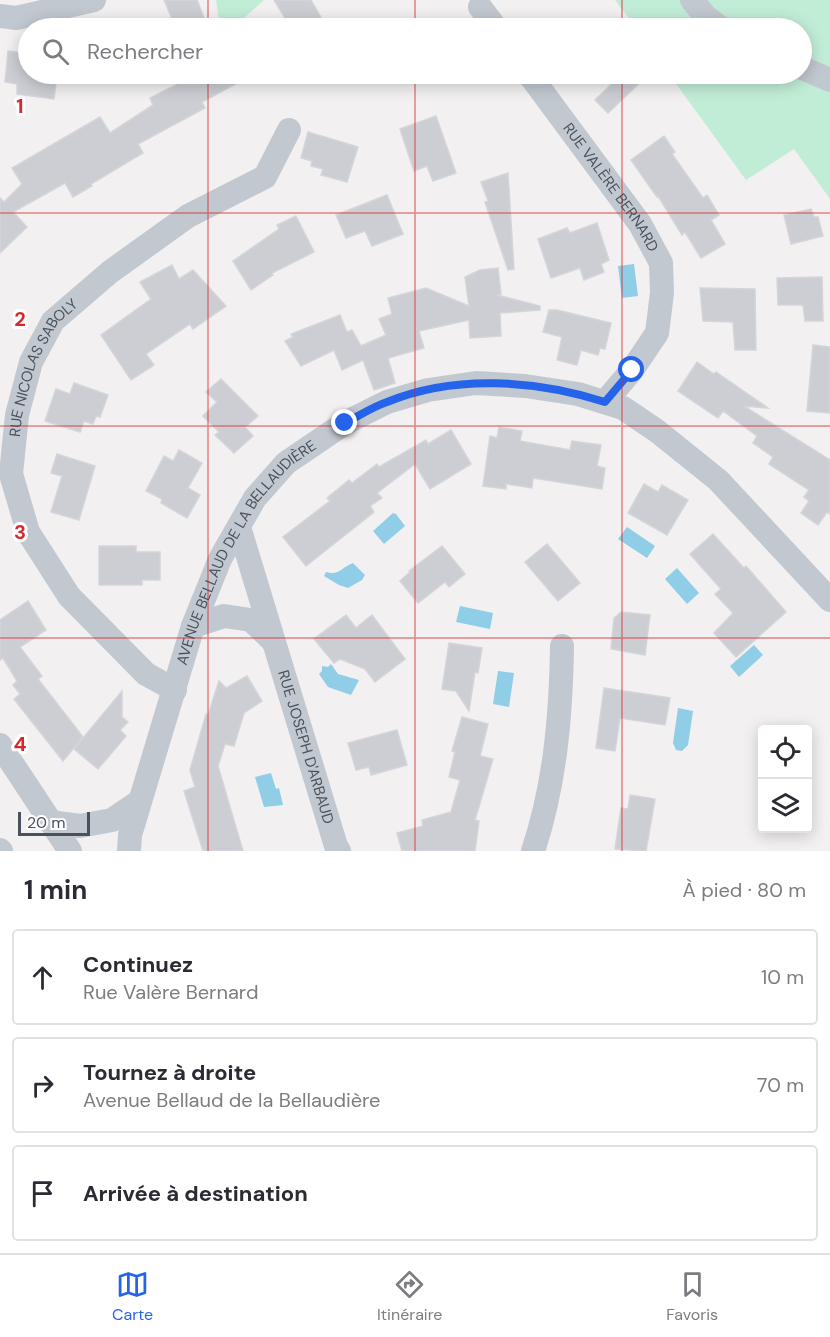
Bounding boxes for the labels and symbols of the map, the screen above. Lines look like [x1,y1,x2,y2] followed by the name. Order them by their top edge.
[16,93,24,119] text: 1
[559,119,663,255] street label: RUE VALÈRE BERNARD
[5,294,82,438] street label: RUE NICOLAS SABOLY
[14,306,26,332] text: 2
[618,356,644,382] route start
[331,409,357,435] route end
[172,435,320,667] street label: AVENUE BELLAUD DE LA BELLAUDIÈRE
[14,519,26,545] text: 3
[273,668,339,826] street label: RUE JOSEPH D'ARBAUD
[14,731,27,757] text: 4
[18,809,90,836] scale bar

